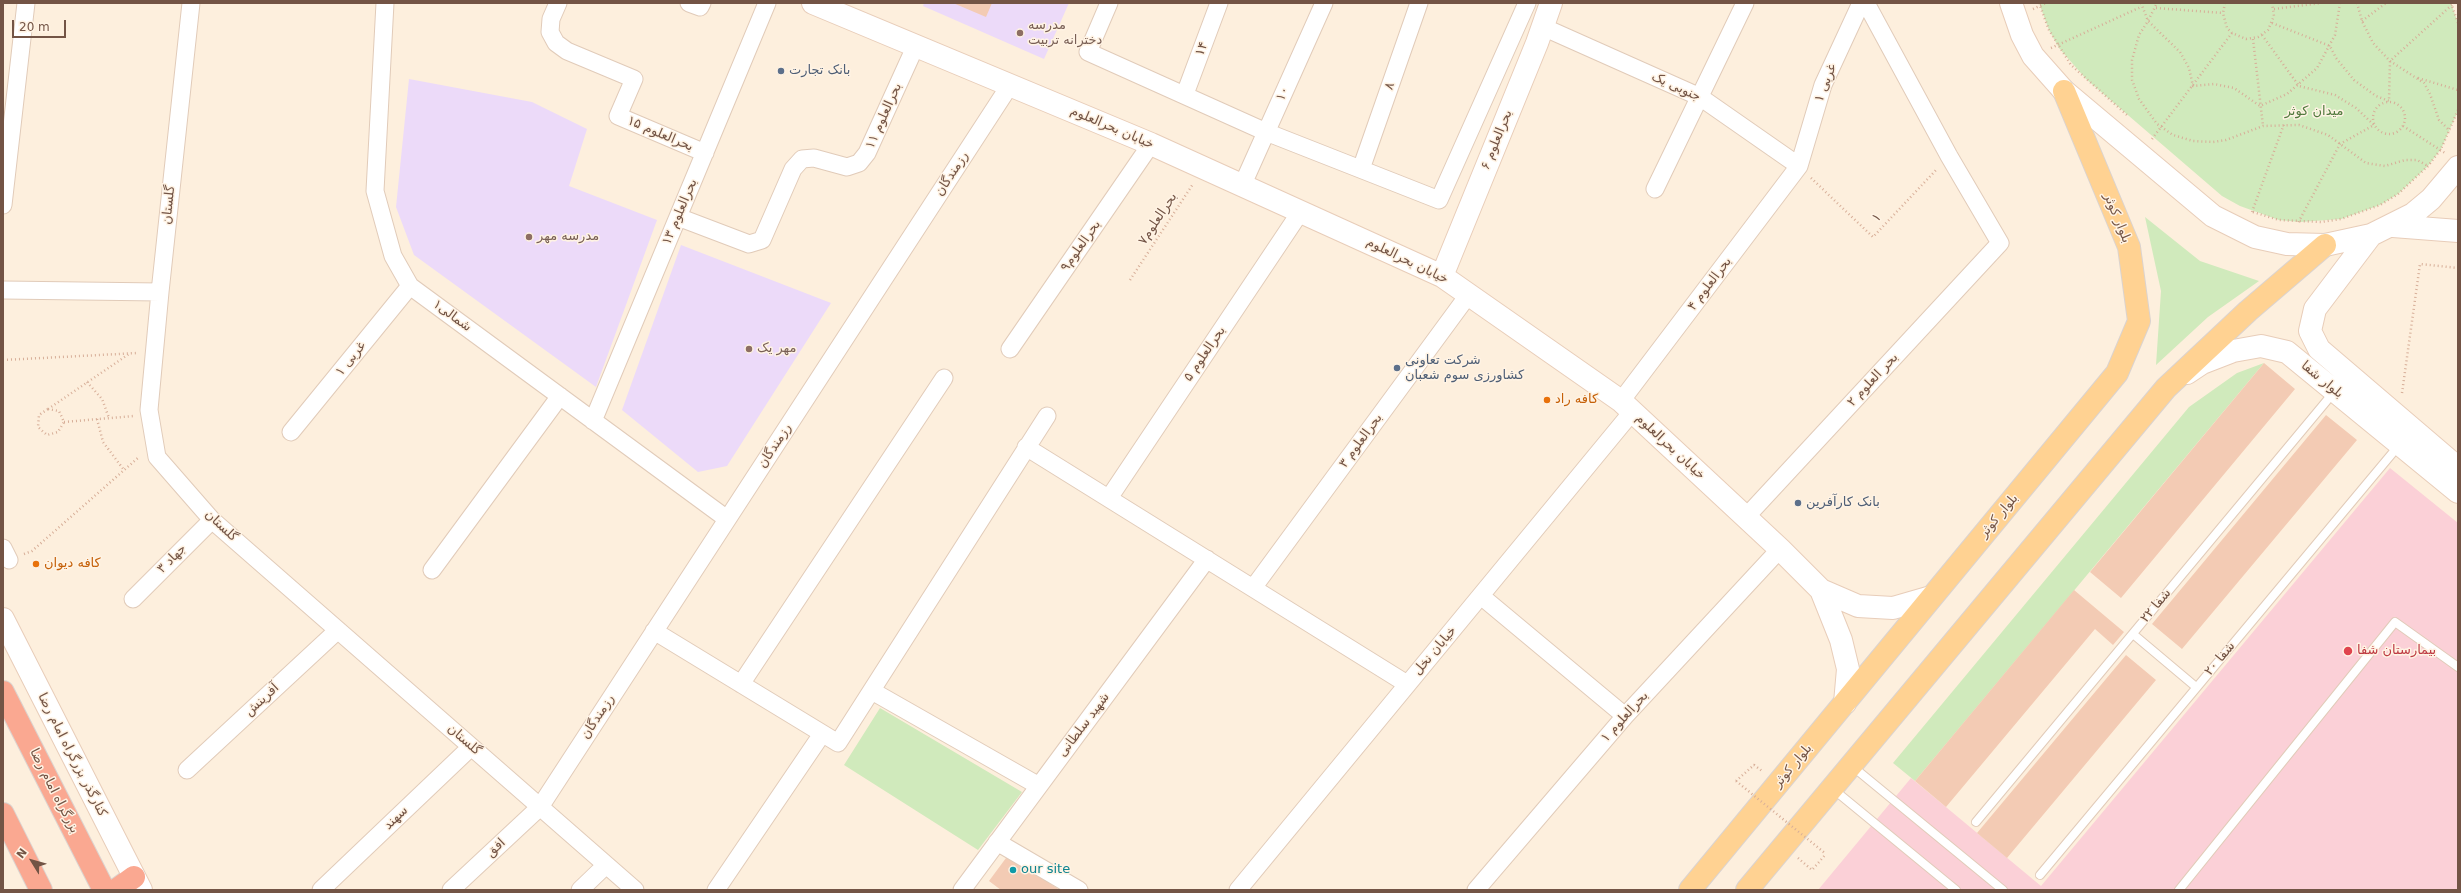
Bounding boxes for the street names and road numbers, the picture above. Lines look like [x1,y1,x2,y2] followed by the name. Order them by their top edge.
[1192,40,1212,58] street label: ۱۴
[1812,62,1840,104] street label: غربی ۱
[1649,69,1703,105] street label: جنوبی یک
[1381,80,1399,92] street label: ۸
[863,81,905,151] street label: بحرالعلوم ۱۱
[1273,84,1293,104] street label: ۱۰
[1068,103,1156,153] street label: خیابان بحرالعلوم
[1478,108,1516,172] street label: بحرالعلوم ۶
[625,113,695,155] street label: بحرالعلوم ۱۵
[932,149,972,199] street label: رزمندگان
[659,177,701,247] street label: بحرالعلوم ۱۳
[159,185,179,225] street label: گلستان
[1135,190,1181,248] street label: بحرالعلوم۷
[2100,191,2134,245] street label: بلوار کوثر
[1869,210,1885,226] street label: ۱
[1058,217,1104,275] street label: بحرالعلوم۹
[1363,234,1451,288] street label: خیابان بحرالعلوم
[1685,254,1735,314] street label: بحرالعلوم ۴
[430,297,474,335] street label: شمالی۱
[1181,323,1229,385] street label: بحرالعلوم ۵
[332,339,370,379] street label: غربی ۱
[1844,350,1902,410] street label: بحر العلوم ۲
[2298,358,2346,402] street label: بلوار شفا
[1336,411,1386,471] street label: بحرالعلوم ۳
[1632,411,1708,483] street label: خیابان بحرالعلوم
[755,421,795,471] street label: رزمندگان
[1976,491,2022,541] street label: بلوار کوثر
[201,507,241,545] street label: گلستان
[154,541,190,577] street label: جهاد ۳
[2137,586,2175,626] street label: شفا ۲۲
[1410,623,1460,679] street label: خیابان نخل
[2201,639,2239,679] street label: شفا ۲۰
[242,680,282,720] street label: آفرینش
[1598,688,1652,746] street label: بحرالعلوم ۱
[1055,690,1113,760] street label: شهید سلطانی
[34,691,110,819] street label: کنارگذر بزرگراه امام رضا
[578,692,618,742] street label: رزمندگان
[444,721,484,759] street label: گلستان
[1770,741,1816,791] street label: بلوار کوثر
[26,746,82,836] street label: بزرگراه امام رضا
[381,803,411,833] street label: سهند
[483,835,509,861] street label: افق

